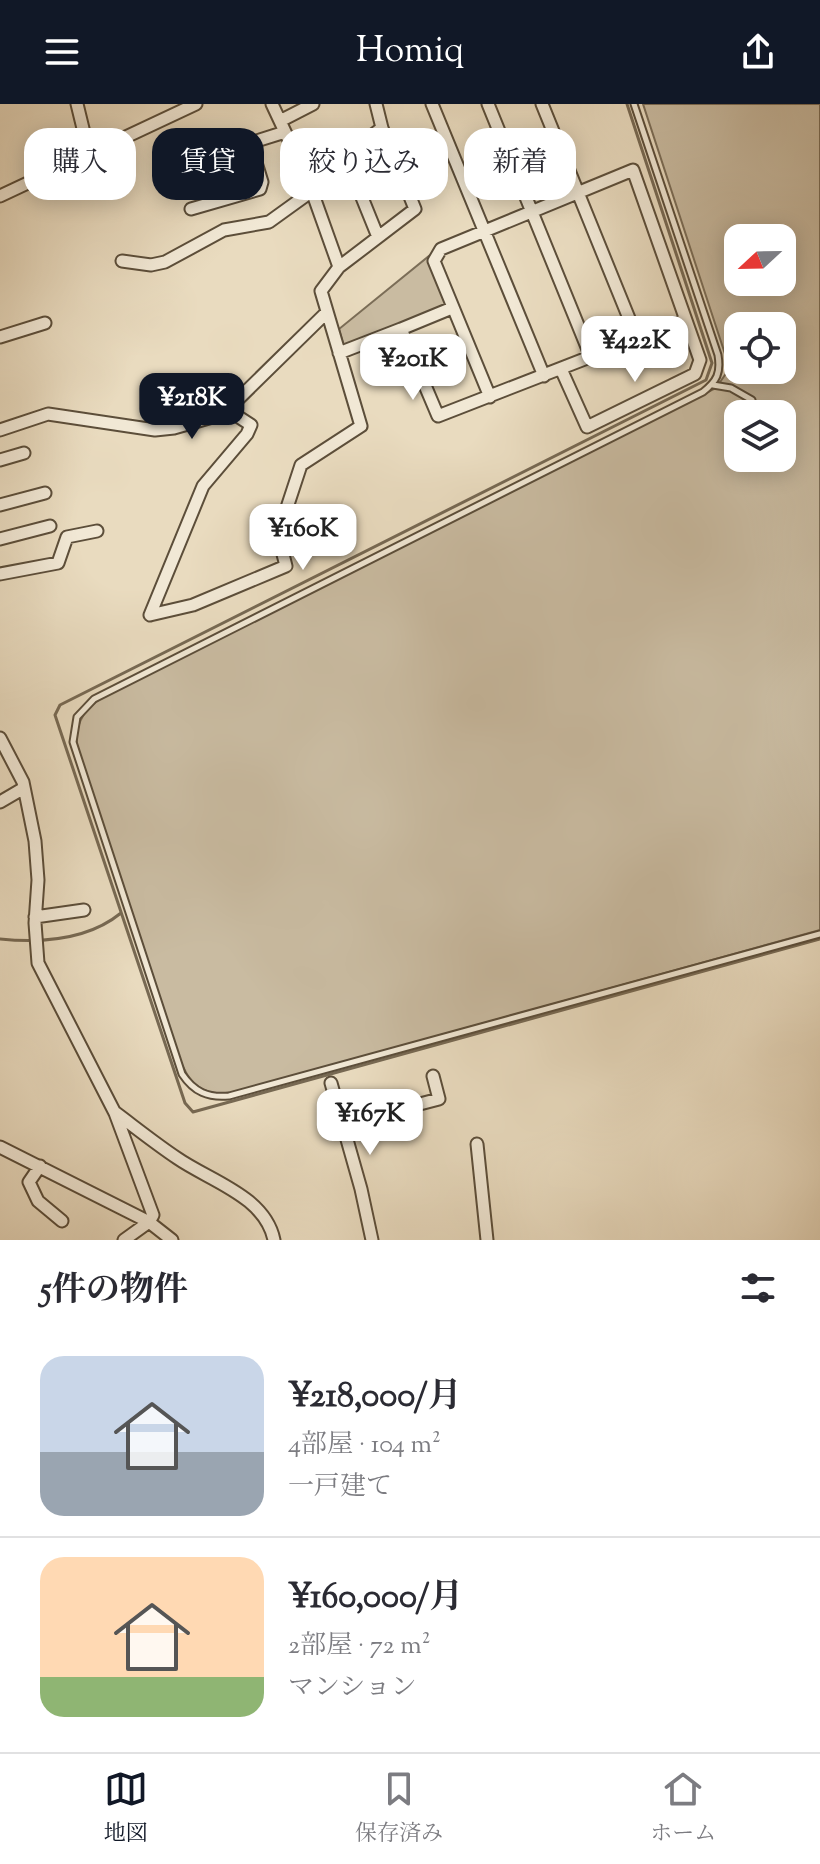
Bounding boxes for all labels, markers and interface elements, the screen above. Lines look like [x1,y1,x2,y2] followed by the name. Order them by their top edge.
[356,26,464,78] text: Homiq
[40,30,84,74] icon: menu
[736,30,780,74] icon: share
[24,128,136,200] chip: 購入
[152,128,264,200] chip: 賃貸
[280,128,448,200] chip: 絞り込み
[464,128,576,200] chip: 新着
[724,224,796,296] north arrow
[724,224,796,472] map controls
[724,312,796,384] button: locate
[579,316,691,384] pin: ¥422K
[599,323,671,360] text: ¥422K
[357,334,469,402] pin: ¥201K
[378,341,448,378] text: ¥201K
[136,373,248,441] pin: ¥218K
[157,380,227,417] text: ¥218K
[724,400,796,472] button: layers
[247,504,359,572] pin: ¥160K
[267,511,339,548] text: ¥160K
[314,1089,426,1157] pin: ¥167K
[335,1096,405,1133] text: ¥167K
[736,1266,780,1310] icon: filters
[40,1267,188,1316] text: 5件の物件
[288,1373,462,1422] text: ¥218,000/月
[104,1388,200,1484] icon: home
[288,1427,441,1464] text: 4部屋 · 104 m²
[288,1469,392,1506] text: 一戸建て
[288,1574,463,1623] text: ¥160,000/月
[104,1589,200,1685] icon: home
[288,1628,431,1665] text: 2部屋 · 72 m²
[288,1670,417,1707] text: マンション
[104,1767,148,1851] tab: 地図
[355,1767,443,1851] tab: 保存済み
[650,1767,716,1851] tab: ホーム

